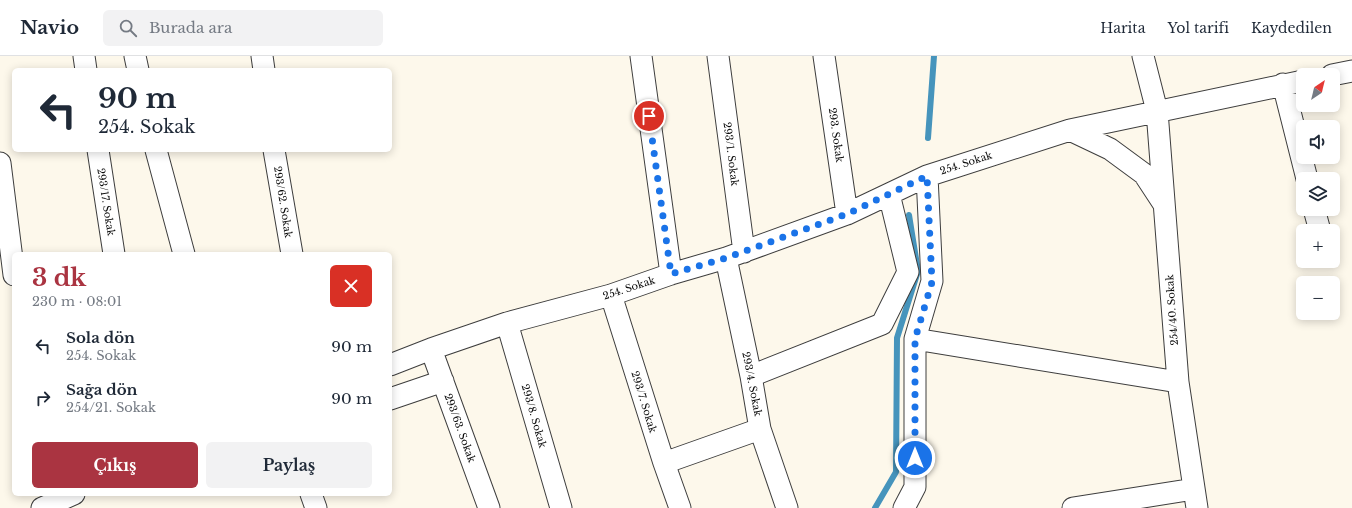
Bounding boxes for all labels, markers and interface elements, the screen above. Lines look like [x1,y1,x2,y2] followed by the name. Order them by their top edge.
[103,10,383,46] search box
[20,16,79,39] text: Navio
[117,17,139,39] icon: search
[149,18,232,37] text: Burada ara
[1100,19,1145,37] text: Harita
[1167,19,1229,37] text: Yol tarifi
[1251,19,1332,37] text: Kaydedilen
[1296,68,1340,112] north arrow
[1296,68,1340,320] map controls
[98,81,176,116] text: 90 m
[32,84,84,136] icon: left
[632,99,666,133] pin
[638,105,660,127] icon: arrive
[826,107,846,164] street label: 293. Sokak
[98,116,195,138] text: 254. Sokak
[1296,120,1340,164] button: sound
[721,121,741,187] street label: 293/1. Sokak
[938,148,995,178] street label: 254. Sokak
[271,165,295,240] street label: 293/62. Sokak
[94,167,118,238] street label: 293/17. Sokak
[1296,172,1340,216] button: layers
[1296,224,1340,268] button: +
[32,263,86,292] text: 3 dk
[330,265,372,307] button: close
[601,273,658,303] street label: 254. Sokak
[1163,273,1181,346] street label: 254/40. Sokak
[1296,276,1340,320] button: −
[32,293,122,310] text: 230 m · 08:01
[66,328,135,347] text: Sola dön
[32,335,54,357] icon: left
[331,337,372,356] text: 90 m
[66,347,136,364] text: 254. Sokak
[739,351,765,418] street label: 293/4. Sokak
[628,369,660,435] street label: 293/7. Sokak
[66,380,138,399] text: Sağa dön
[519,383,550,450] street label: 293/8. Sokak
[32,387,54,409] icon: right
[331,389,372,408] text: 90 m
[442,392,479,465] street label: 293/63. Sokak
[66,399,156,416] text: 254/21. Sokak
[894,437,936,479] position arrow
[32,442,198,488] button: Çıkış
[206,442,372,488] button: Paylaş

